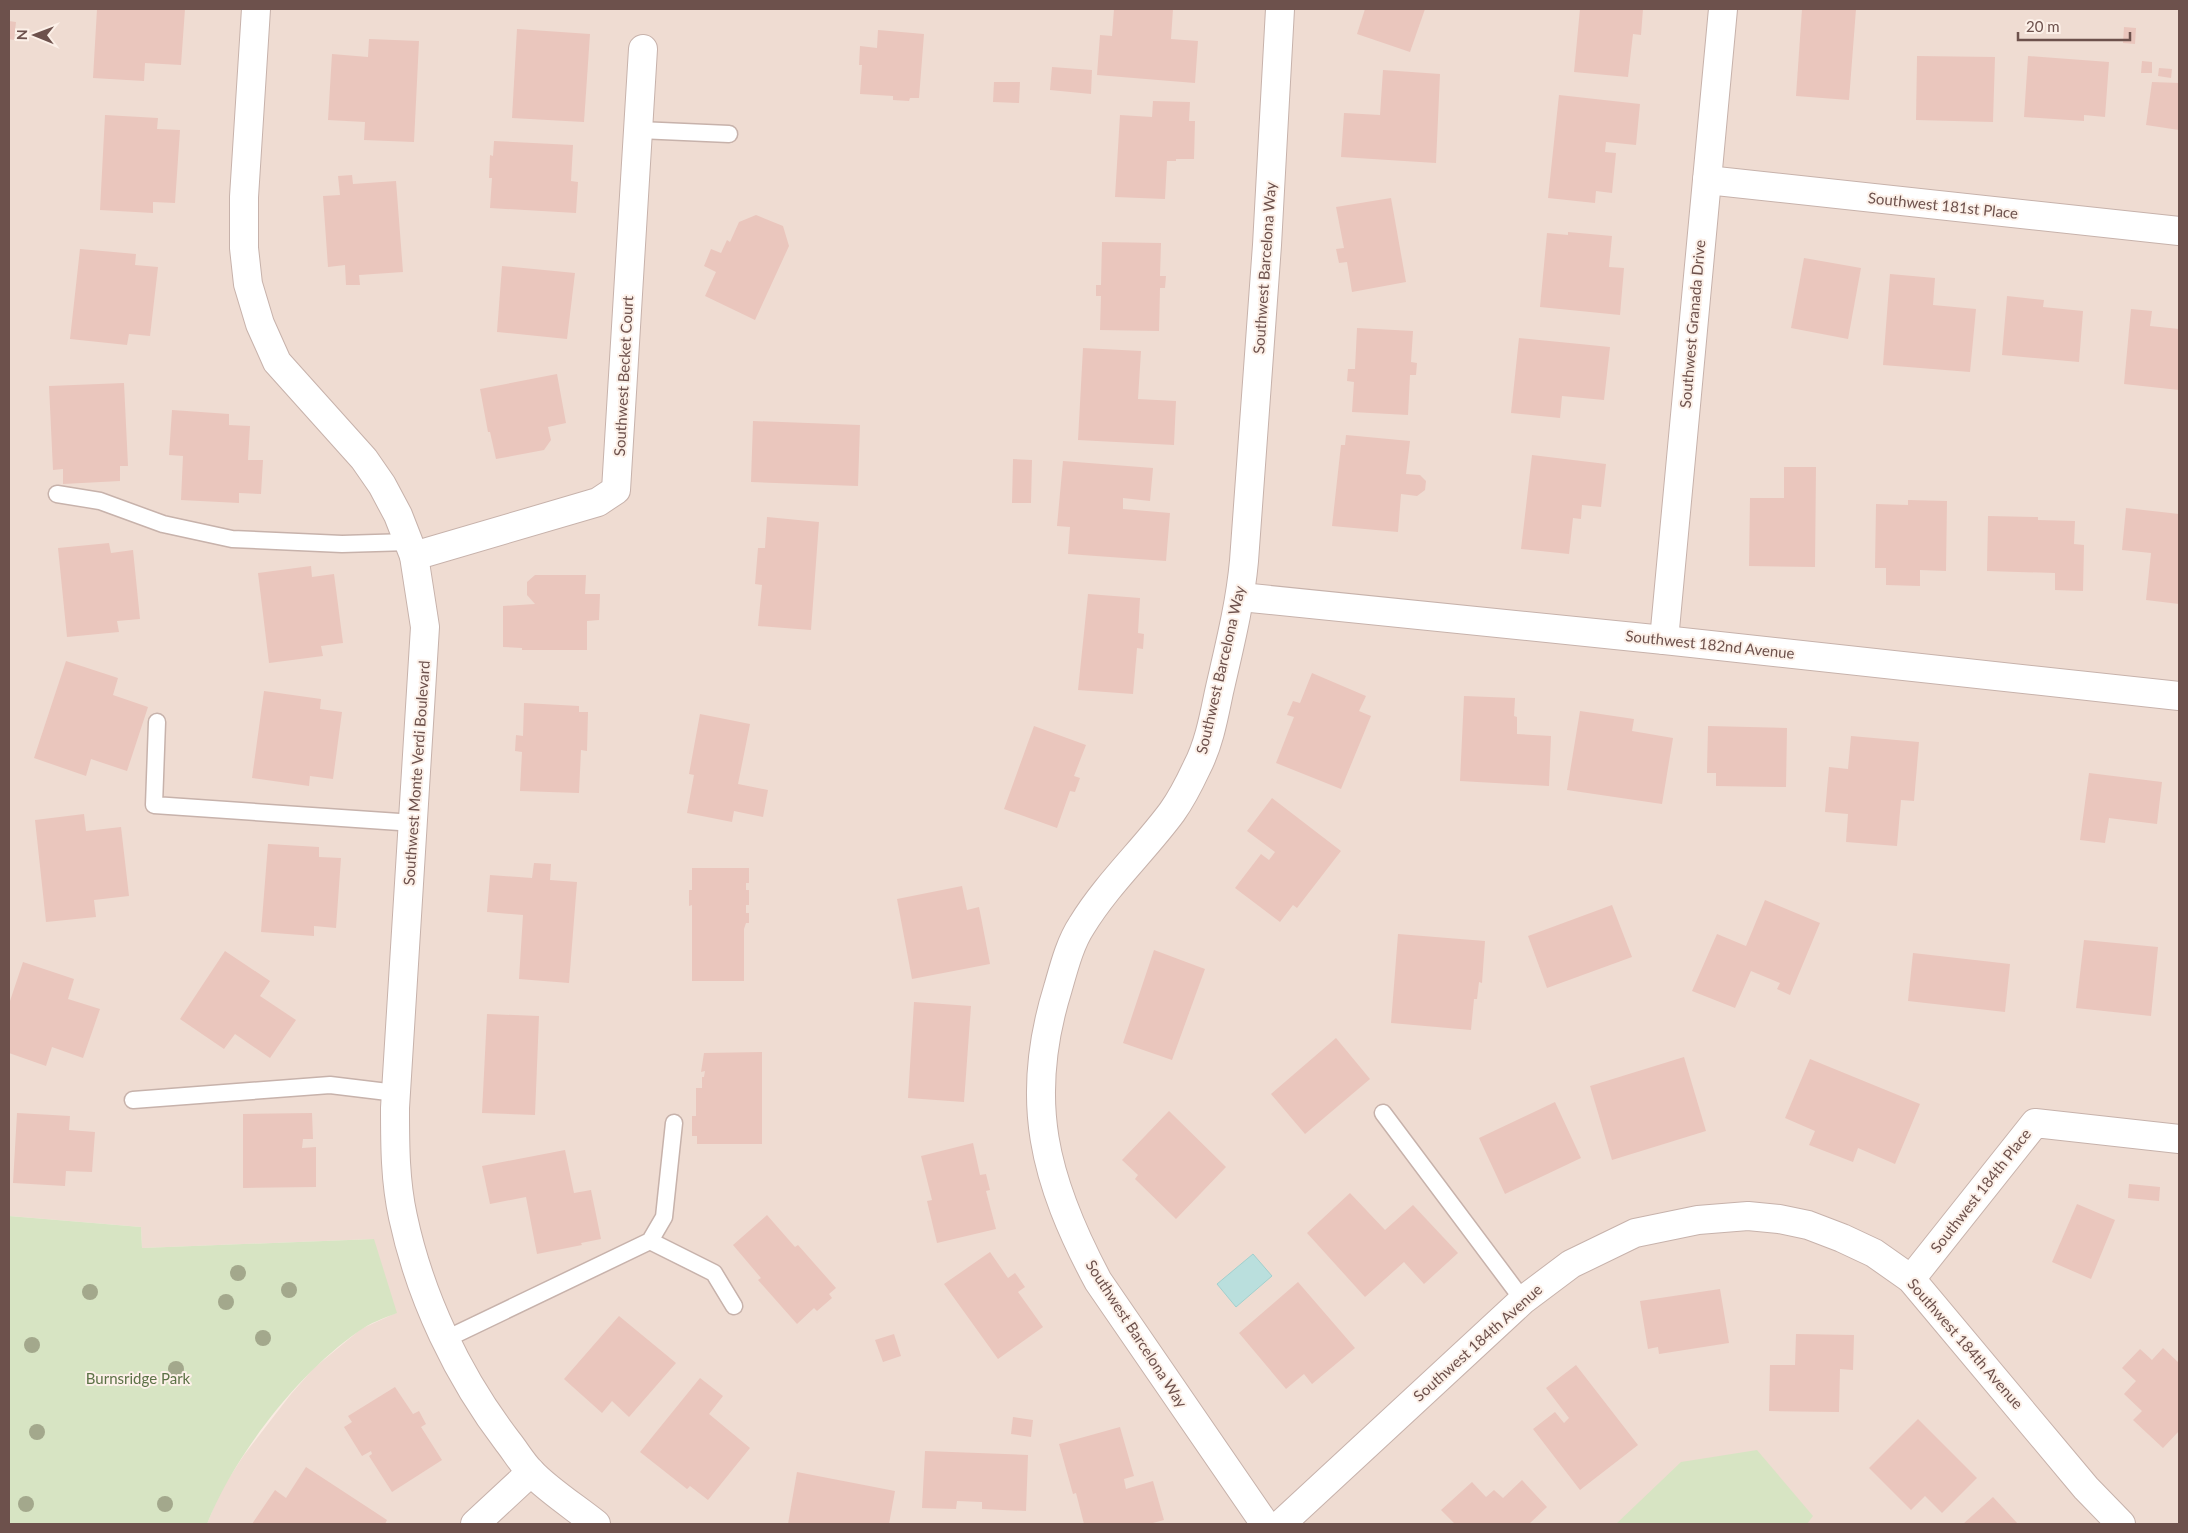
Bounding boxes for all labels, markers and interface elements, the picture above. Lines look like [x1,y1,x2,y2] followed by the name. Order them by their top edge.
[10,10,60,60] north arrow
[2018,10,2130,42] scale bar
[2026,17,2060,35] text: 20 m
[13,29,30,40] text: N
[1249,181,1279,355] street label: Southwest Barcelona Way
[1867,188,2019,222] street label: Southwest 181st Place
[1676,239,1708,409] street label: Southwest Granada Drive
[610,295,636,457] street label: Southwest Becket Court
[1192,584,1248,756] street label: Southwest Barcelona Way
[1625,626,1796,662] street label: Southwest 182nd Avenue
[399,660,433,886] street label: Southwest Monte Verdi Boulevard
[1926,1125,2034,1256] street label: Southwest 184th Place
[1082,1256,1191,1411] street label: Southwest Barcelona Way
[1904,1274,2027,1412] street label: Southwest 184th Avenue
[1409,1280,1545,1405] street label: Southwest 184th Avenue
[86,1369,191,1387] park label: Burnsridge Park

